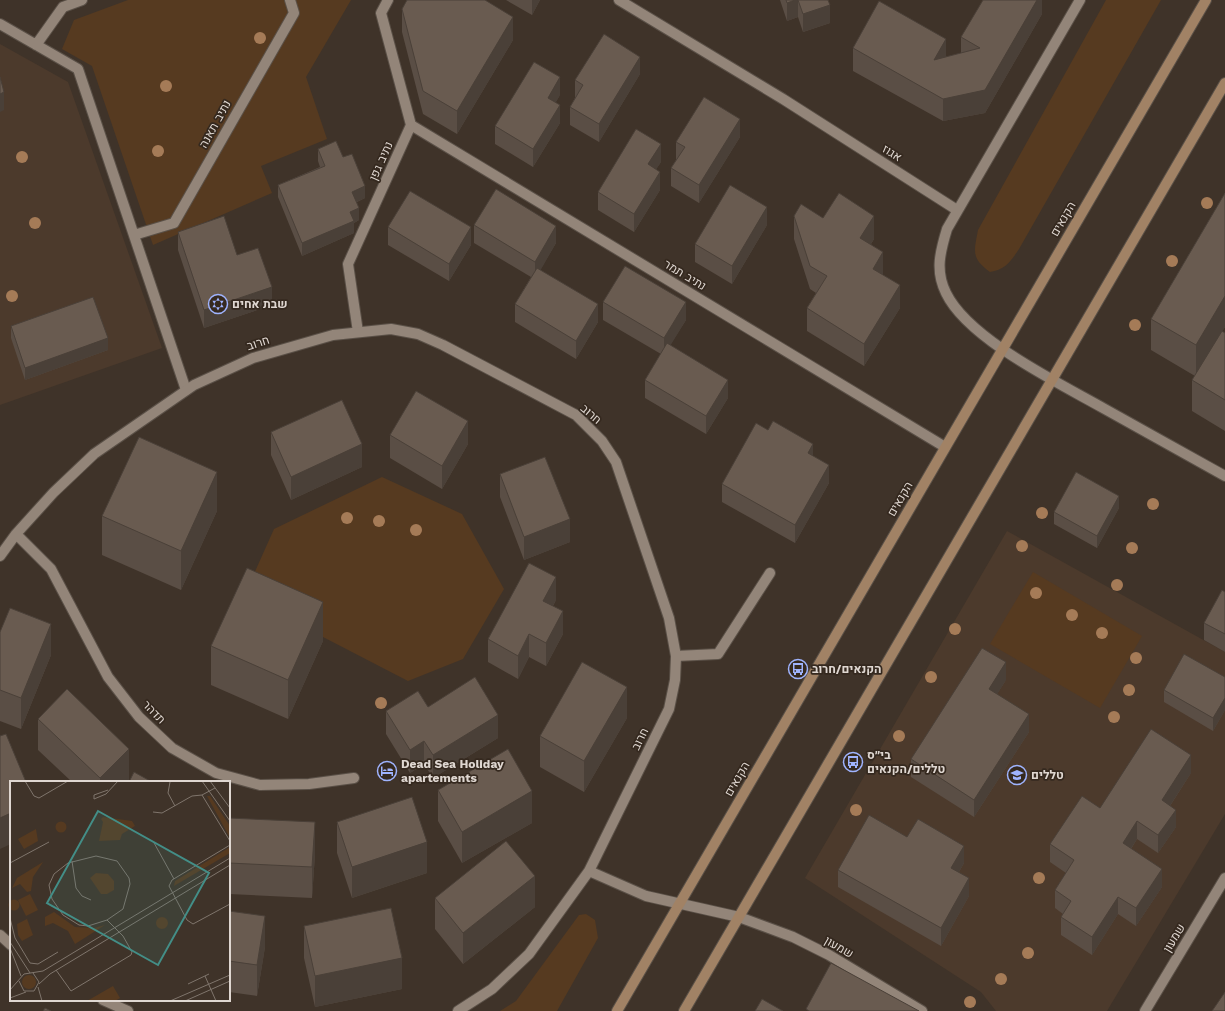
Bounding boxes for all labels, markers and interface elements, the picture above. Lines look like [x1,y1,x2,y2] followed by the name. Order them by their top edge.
[196,98,234,150] street label: נתיב תאנה
[366,139,396,183] street label: נתיב גפן
[880,142,904,164] street label: אגוז
[1047,199,1079,239] street label: הקנאים
[661,257,709,293] street label: נתיב תמר
[207,293,229,315] synagogue icon: שבת אחים
[232,297,288,311] place label: שבת אחים
[245,333,271,353] street label: חרוב
[578,401,604,427] street label: חרוב
[884,479,916,519] street label: הקנאים
[787,658,809,680] bus stop icon: הקנאים/חרוב
[812,662,881,676] place label: הקנאים/חרוב
[140,698,168,726] street label: תדהר
[629,726,651,752] street label: חרוב
[867,748,946,776] place label: בי״ס טללים/הקנאים
[842,751,864,773] bus stop icon: בי״ס טללים/הקנאים
[401,757,504,785] place label: Dead Sea Holiday apartements
[721,759,753,799] street label: הקנאים
[376,760,398,782] hotel icon: Dead Sea Holiday apartements
[1006,764,1028,786] school or university icon: טללים
[1031,768,1064,782] place label: טללים
[10,781,230,1001] inset map
[1160,921,1188,955] street label: שמעון
[822,933,856,961] street label: שמעון

